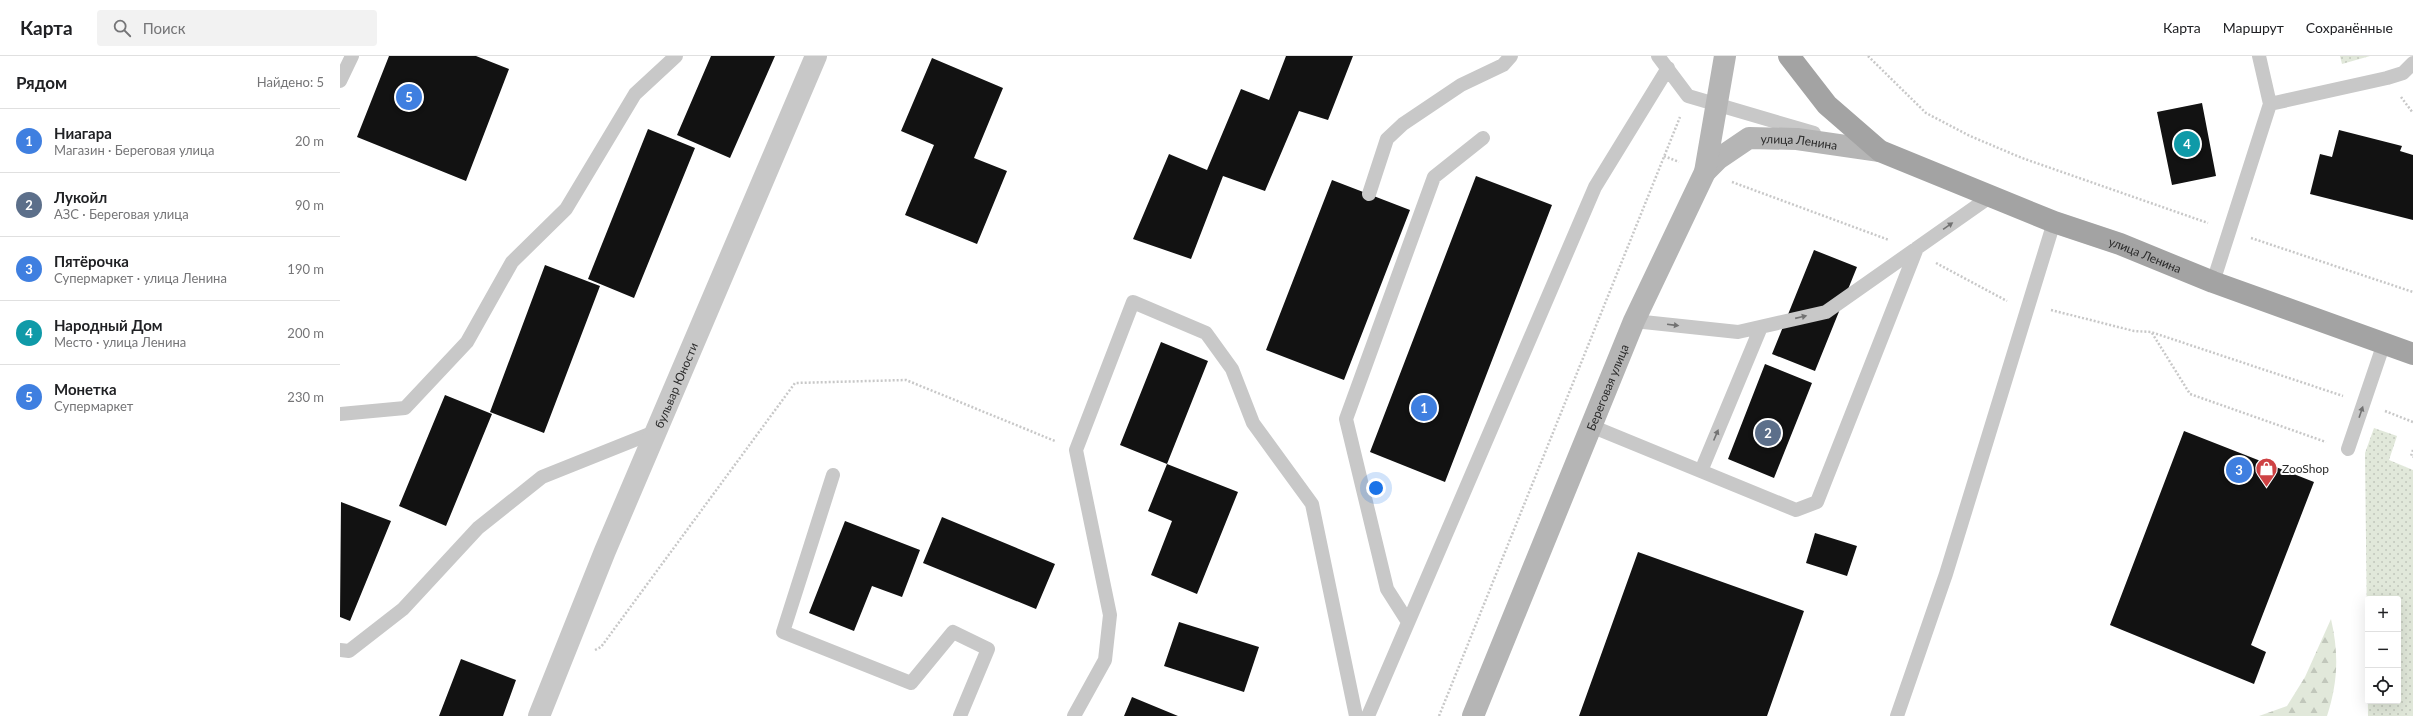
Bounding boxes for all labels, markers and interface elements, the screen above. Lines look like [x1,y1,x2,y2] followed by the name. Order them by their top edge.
[97,10,377,46] search box
[20,16,73,39] text: Карта
[111,17,133,39] icon: search
[143,19,186,37] text: Поиск
[2163,19,2201,36] text: Карта
[2223,19,2284,36] text: Маршрут
[2306,19,2393,36] text: Сохранённые
[16,72,67,93] text: Рядом
[257,74,324,90] text: Найдено: 5
[396,82,422,112] pin: 5
[54,124,112,142] text: Ниагара
[2174,129,2200,159] pin: 4
[1760,131,1838,152] street label: улица Ленина
[25,133,33,149] text: 1
[295,133,324,149] text: 20 m
[54,142,214,158] text: Магазин · Береговая улица
[54,188,107,206] text: Лукойл
[25,197,33,213] text: 2
[295,197,324,213] text: 90 m
[54,206,189,222] text: АЗС · Береговая улица
[1943,222,1954,230] one-way arrow
[2107,233,2184,276] street label: улица Ленина
[54,252,129,270] text: Пятёрочка
[25,261,33,277] text: 3
[287,261,324,277] text: 190 m
[54,270,227,286] text: Супермаркет · улица Ленина
[1795,314,1807,320] one-way arrow
[54,316,163,334] text: Народный Дом
[1667,322,1679,328] one-way arrow
[25,325,33,341] text: 4
[287,325,324,341] text: 200 m
[54,334,186,350] text: Место · улица Ленина
[651,340,701,430] street label: бульвар Юности
[1583,342,1631,433] street label: Береговая улица
[54,380,117,398] text: Монетка
[25,389,33,405] text: 5
[287,389,324,405] text: 230 m
[1411,393,1437,423] pin: 1
[54,398,133,414] text: Супермаркет
[2358,406,2364,418] one-way arrow
[1755,418,1781,448] pin: 2
[1714,428,1720,440] one-way arrow
[2226,455,2252,485] pin: 3
[2254,455,2280,488] shop icon: ZooShop
[2282,461,2329,476] place label: ZooShop
[1366,478,1386,498] your location
[2365,596,2401,704] map controls
[2365,596,2401,632] button: +
[2365,632,2401,668] button: −
[2365,668,2401,704] button: locate

